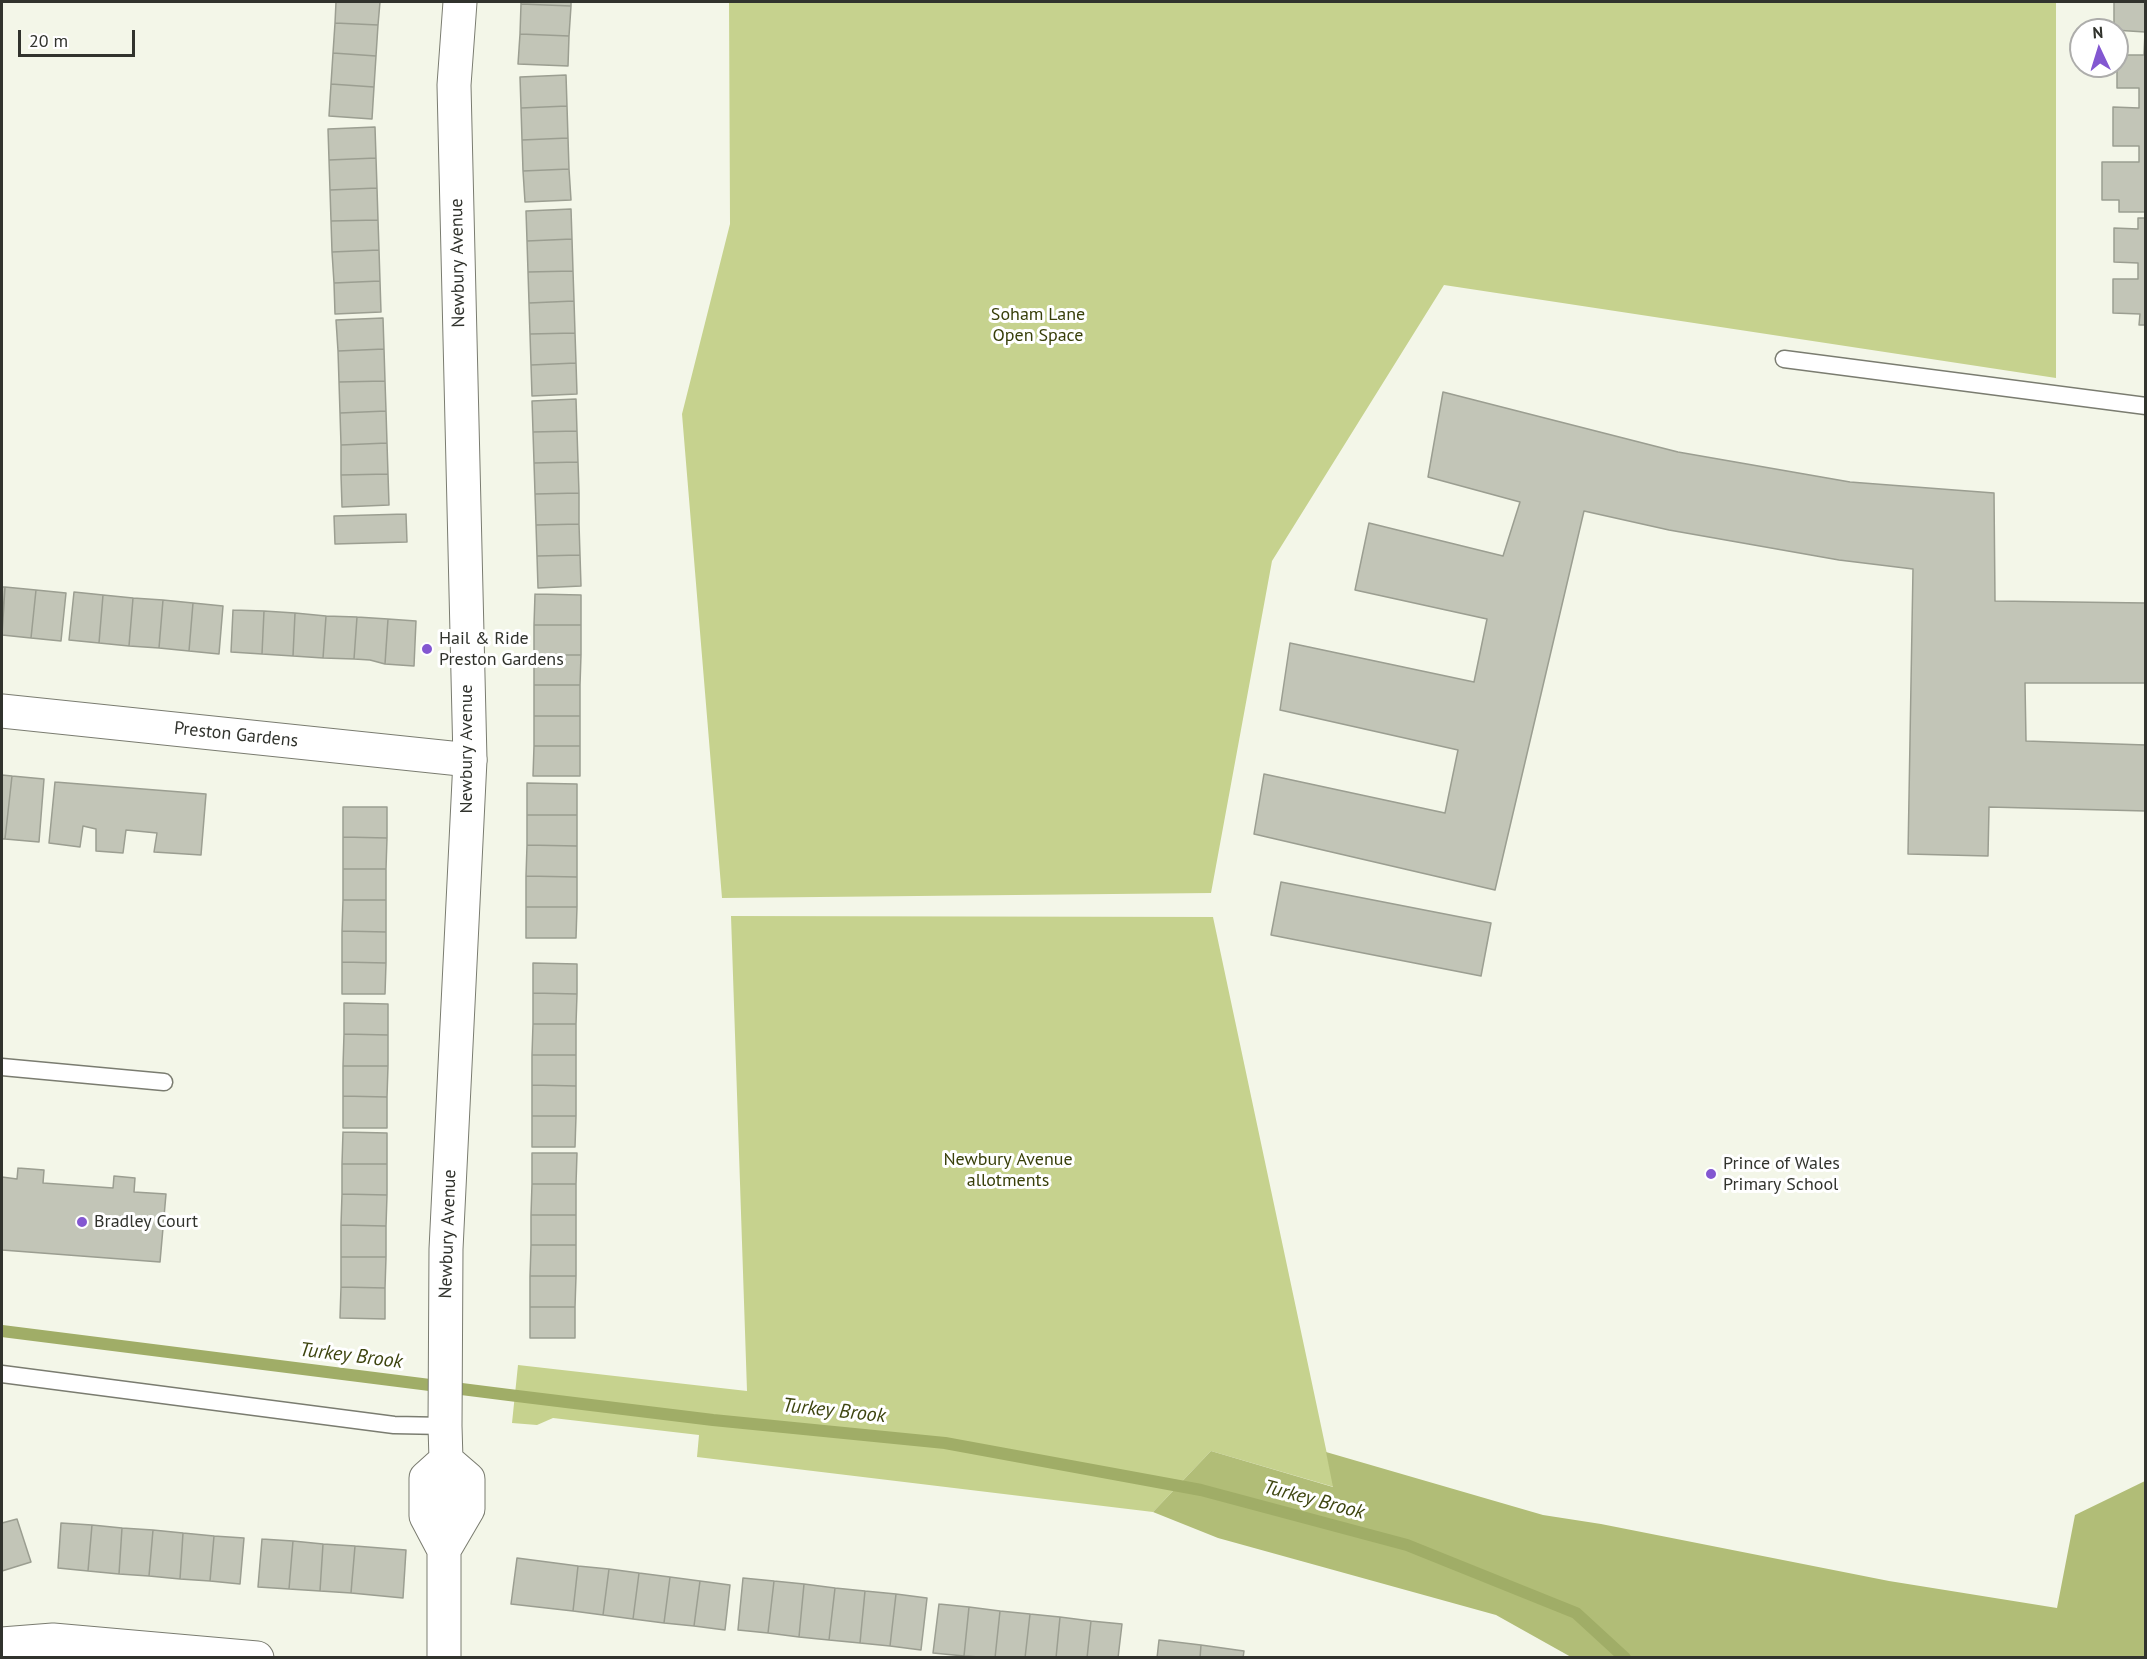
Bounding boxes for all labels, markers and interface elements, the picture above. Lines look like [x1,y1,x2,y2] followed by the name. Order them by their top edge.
[21,18,138,56] scale bar
[2069,18,2129,78] north arrow
[2092,22,2104,42] text: N
[29,29,68,52] text: 20 m
[446,198,470,328] street label: Newbury Avenue
[991,304,1085,346] park label: Soham Lane Open Space
[439,628,564,670] place label: Hail & Ride Preston Gardens
[420,642,434,656] marker: Hail & Ride Preston Gardens
[456,684,478,814] street label: Newbury Avenue
[173,718,299,752] street label: Preston Gardens
[943,1149,1073,1192] park label: Newbury Avenue allotments
[1723,1153,1840,1196] place label: Prince of Wales Primary School
[1704,1167,1718,1181] marker: Prince of Wales Primary School
[435,1169,461,1299] street label: Newbury Avenue
[94,1211,198,1233] place label: Bradley Court
[75,1215,89,1229] marker: Bradley Court
[298,1338,404,1374] water label: Turkey Brook
[781,1394,887,1428] water label: Turkey Brook
[1261,1475,1367,1525] water label: Turkey Brook

